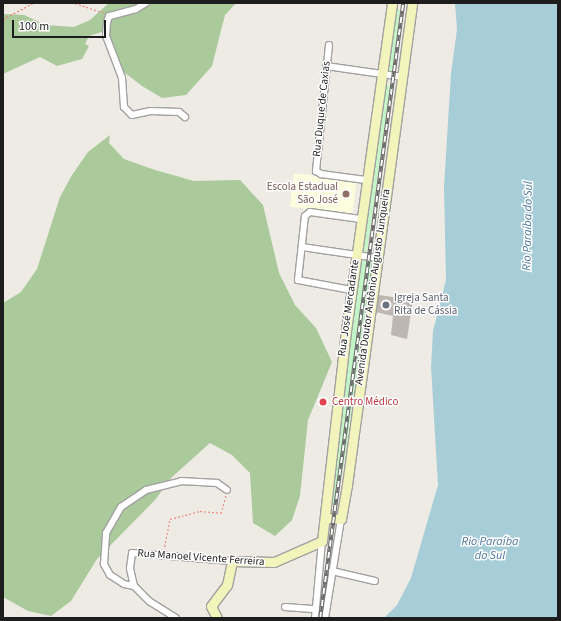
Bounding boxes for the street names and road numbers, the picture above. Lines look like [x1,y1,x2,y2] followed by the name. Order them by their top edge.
[310,61,334,157] street label: Rua Duque de Caxias
[353,188,393,386] street label: Avenida Doutor Antônio Augusto Junqueira
[336,259,362,357] street label: Rua José Mercadante
[137,547,265,569] street label: Rua Manoel Vicente Ferreira

